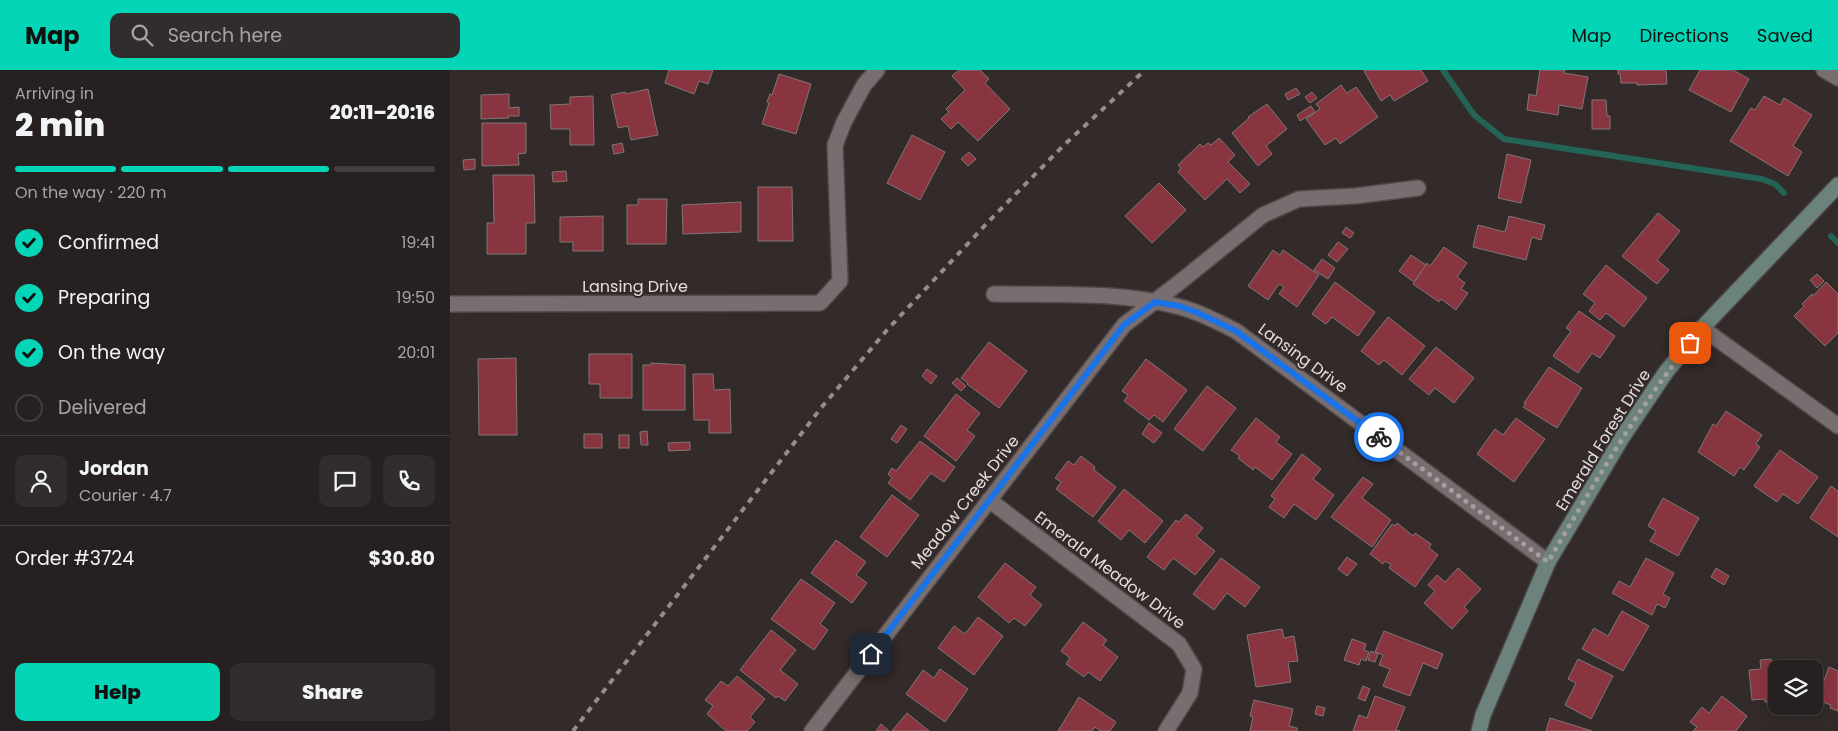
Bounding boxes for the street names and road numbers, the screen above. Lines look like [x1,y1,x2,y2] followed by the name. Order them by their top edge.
[582,275,688,298] street label: Lansing Drive
[1253,318,1353,398] street label: Lansing Drive
[1550,365,1656,515] street label: Emerald Forest Drive
[906,430,1025,574] street label: Meadow Creek Drive
[1030,506,1190,634] street label: Emerald Meadow Drive

